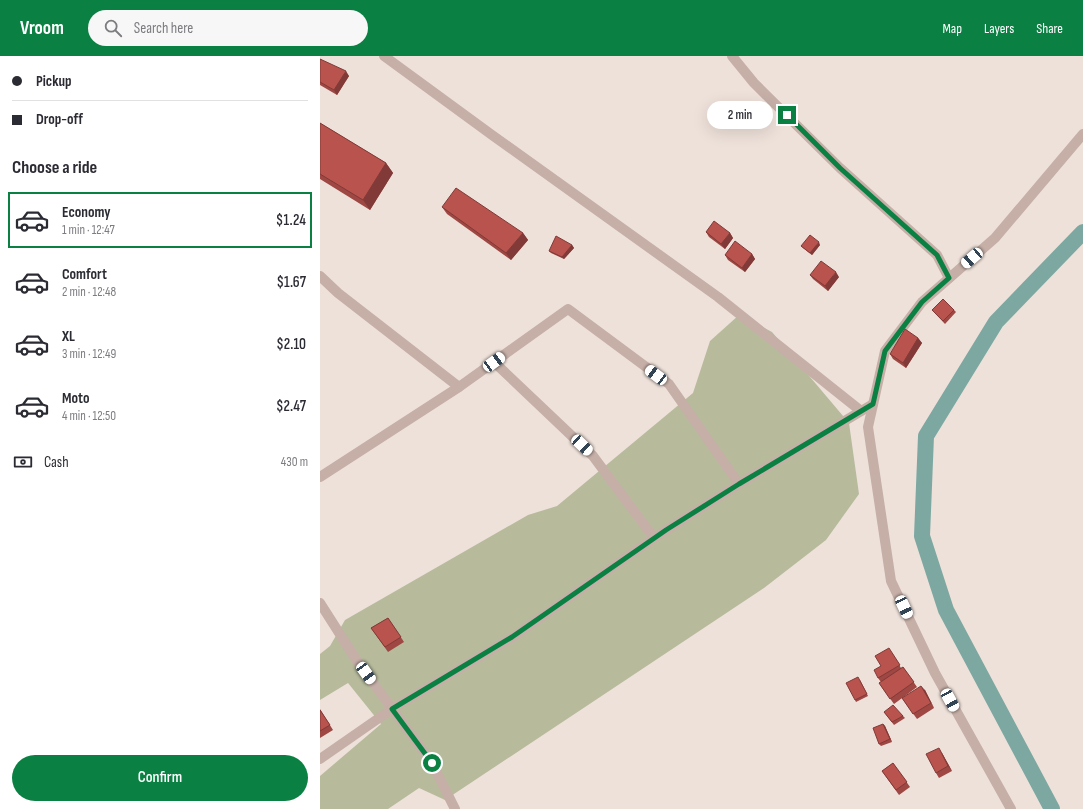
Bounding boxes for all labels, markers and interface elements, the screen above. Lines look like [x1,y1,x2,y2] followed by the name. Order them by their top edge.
[88,10,368,46] search box
[20,17,64,40] text: Vroom
[102,17,124,39] icon: search
[134,19,193,38] text: Search here
[942,20,962,37] text: Map
[984,20,1014,37] text: Layers
[1036,20,1063,37] text: Share
[36,72,72,91] text: Pickup
[707,101,773,129] callout: 2 min
[778,106,796,124] route end
[728,107,752,123] text: 2 min
[36,110,83,129] text: Drop-off
[12,157,97,178] text: Choose a ride
[14,202,50,238] icon: car
[62,203,111,222] text: Economy
[276,211,306,230] text: $1.24
[62,222,115,238] text: 1 min · 12:47
[959,246,985,270] car
[14,264,50,300] icon: car
[62,265,107,284] text: Comfort
[276,273,306,292] text: $1.67
[62,284,116,300] text: 2 min · 12:48
[14,326,50,362] icon: car
[62,327,75,346] text: XL
[276,335,306,354] text: $2.10
[62,346,116,362] text: 3 min · 12:49
[481,350,507,374] car
[643,363,669,387] car
[14,388,50,424] icon: car
[62,389,89,408] text: Moto
[276,397,306,416] text: $2.47
[62,408,116,424] text: 4 min · 12:50
[569,432,595,458] car
[12,451,34,473] icon: cash
[44,453,69,472] text: Cash
[281,454,308,470] text: 430 m
[893,594,915,620] car
[354,660,378,686] car
[939,687,961,713] car
[423,754,441,772] route start
[12,755,308,801] button: Confirm

